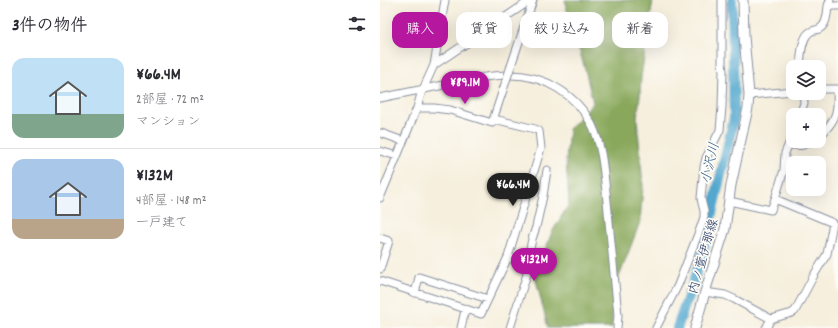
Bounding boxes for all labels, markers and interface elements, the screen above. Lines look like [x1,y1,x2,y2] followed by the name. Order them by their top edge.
[392,12,448,48] chip: 購入
[456,12,512,48] chip: 賃貸
[520,12,604,48] chip: 絞り込み
[612,12,668,48] chip: 新着
[346,13,368,35] icon: filters
[12,15,88,39] text: 3件の物件
[786,60,826,196] map controls
[786,60,826,100] button: layers
[136,64,181,88] text: ¥66.4M
[432,71,498,105] pin: ¥89.1M
[44,74,92,122] icon: home
[450,74,480,93] text: ¥89.1M
[136,91,204,110] text: 2部屋 · 72 m²
[786,108,826,148] button: +
[136,113,200,132] text: マンション
[696,141,725,186] water label: 小沢川
[786,156,826,196] button: −
[136,165,173,189] text: ¥132M
[480,173,546,207] pin: ¥66.4M
[44,175,92,223] icon: home
[496,176,530,195] text: ¥66.4M
[136,192,206,211] text: 4部屋 · 148 m²
[136,214,188,233] text: 一戸建て
[685,216,725,297] street label: 内ノ萱伊那線
[506,248,562,282] pin: ¥132M
[520,251,548,270] text: ¥132M

